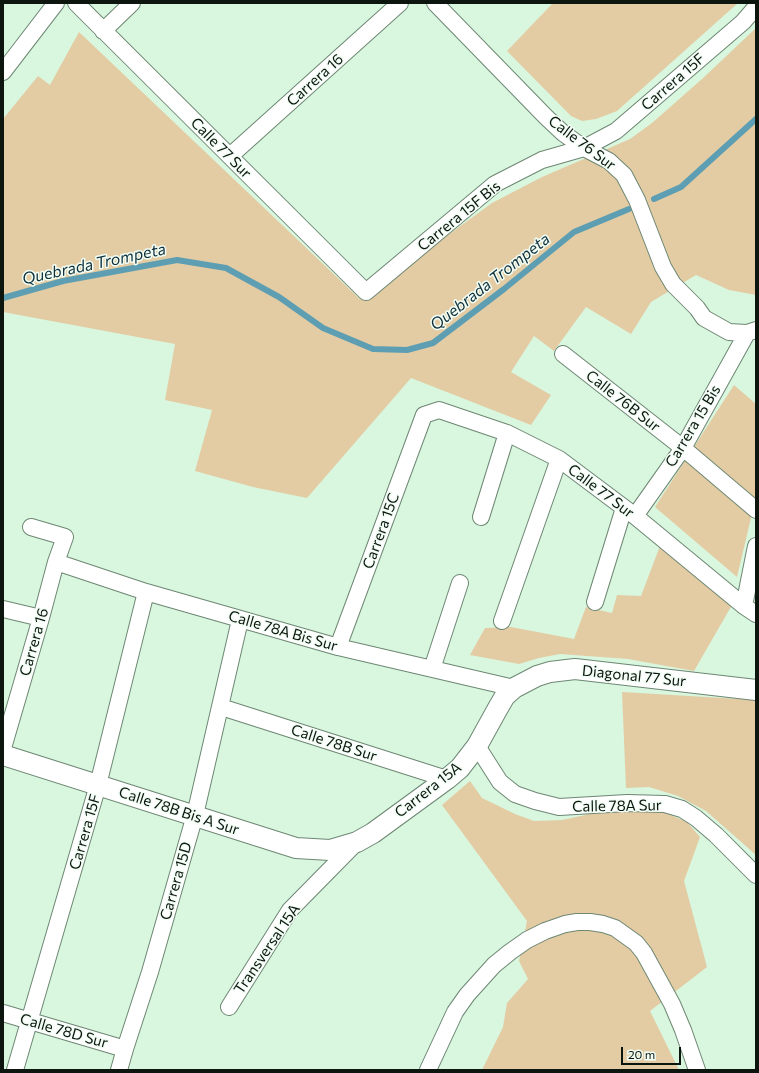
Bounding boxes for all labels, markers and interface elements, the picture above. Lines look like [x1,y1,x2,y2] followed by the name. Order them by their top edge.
[283,50,347,110] street label: Carrera 16
[638,50,708,114] street label: Carrera 15F
[545,112,619,174] street label: Calle 76 Sur
[187,114,255,182] street label: Calle 77 Sur
[414,177,504,255] street label: Carrera 15F Bis
[426,229,554,335] water label: Quebrada Trompeta
[20,239,168,289] water label: Quebrada Trompeta
[582,366,664,436] street label: Calle 76B Sur
[661,382,725,470] street label: Carrera 15 Bis
[564,460,638,522] street label: Calle 77 Sur
[359,491,403,571] street label: Carrera 15C
[16,606,52,678] street label: Carrera 16
[226,607,340,655] street label: Calle 78A Bis Sur
[581,662,687,690] street label: Diagonal 77 Sur
[289,721,379,765] street label: Calle 78B Sur
[391,758,465,822] street label: Carrera 15A
[116,783,242,839] street label: Calle 78B Bis A Sur
[66,792,104,872] street label: Carrera 15F
[572,796,662,816] street label: Calle 78A Sur
[156,840,196,922] street label: Carrera 15D
[230,901,304,997] street label: Transversal 15A
[18,1010,110,1052] street label: Calle 78D Sur
[623,1039,683,1065] scale bar
[628,1047,655,1061] text: 20 m

